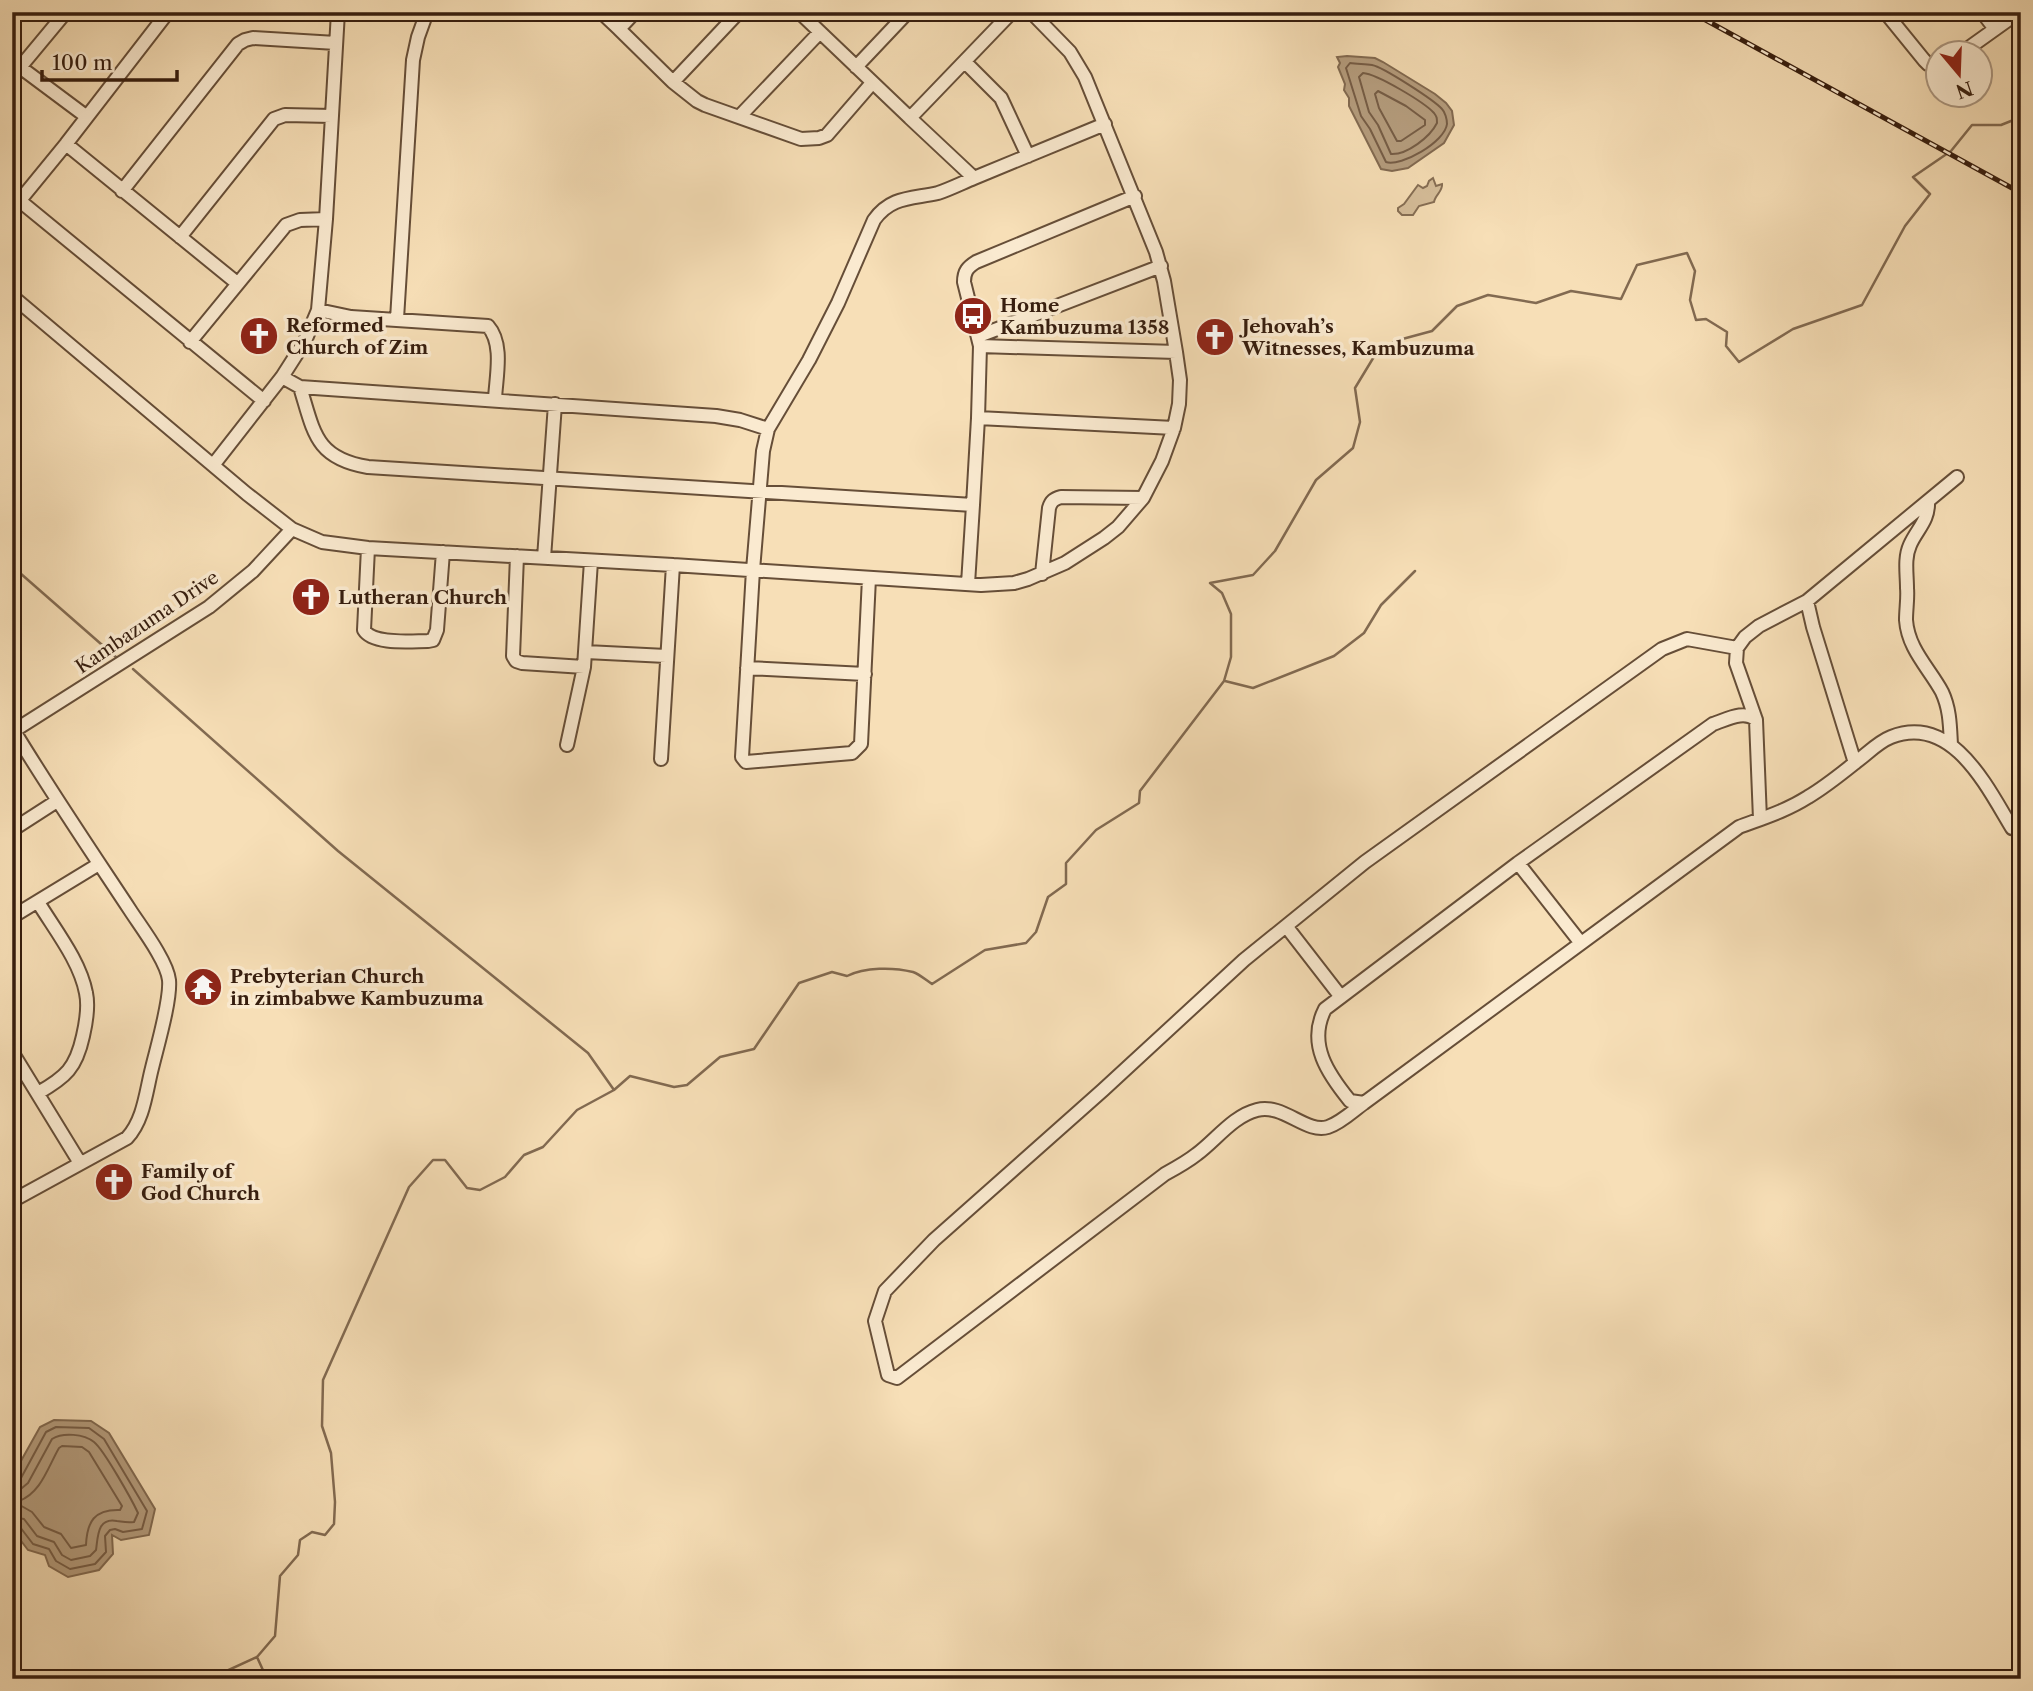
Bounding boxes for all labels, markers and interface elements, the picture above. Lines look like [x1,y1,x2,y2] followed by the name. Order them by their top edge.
[42,38,177,82] scale bar
[1924,38,1994,108] north arrow
[52,50,113,75] text: 100 m
[1953,76,1976,103] text: N
[1000,294,1169,339] place label: Home Kambuzuma 1358
[952,295,994,337] bus stop icon: Home Kambuzuma 1358
[286,314,428,359] place label: Reformed Church of Zim
[238,315,280,357] church icon: Reformed Church of Zim
[1239,315,1476,360] place label: Jehovah’s Witnesses, Kambuzuma
[1194,316,1236,358] church icon: Jehovah’s Witnesses, Kambuzuma
[71,566,223,678] street label: Kambazuma Drive
[290,576,332,618] church icon: Lutheran Church
[338,586,507,609] place label: Lutheran Church
[230,965,485,1010] place label: Prebyterian Church in zimbabwe Kambuzuma
[182,966,224,1008] temple icon: Prebyterian Church in zimbabwe Kambuzuma
[141,1160,260,1205] place label: Family of God Church
[93,1161,135,1203] church icon: Family of God Church

